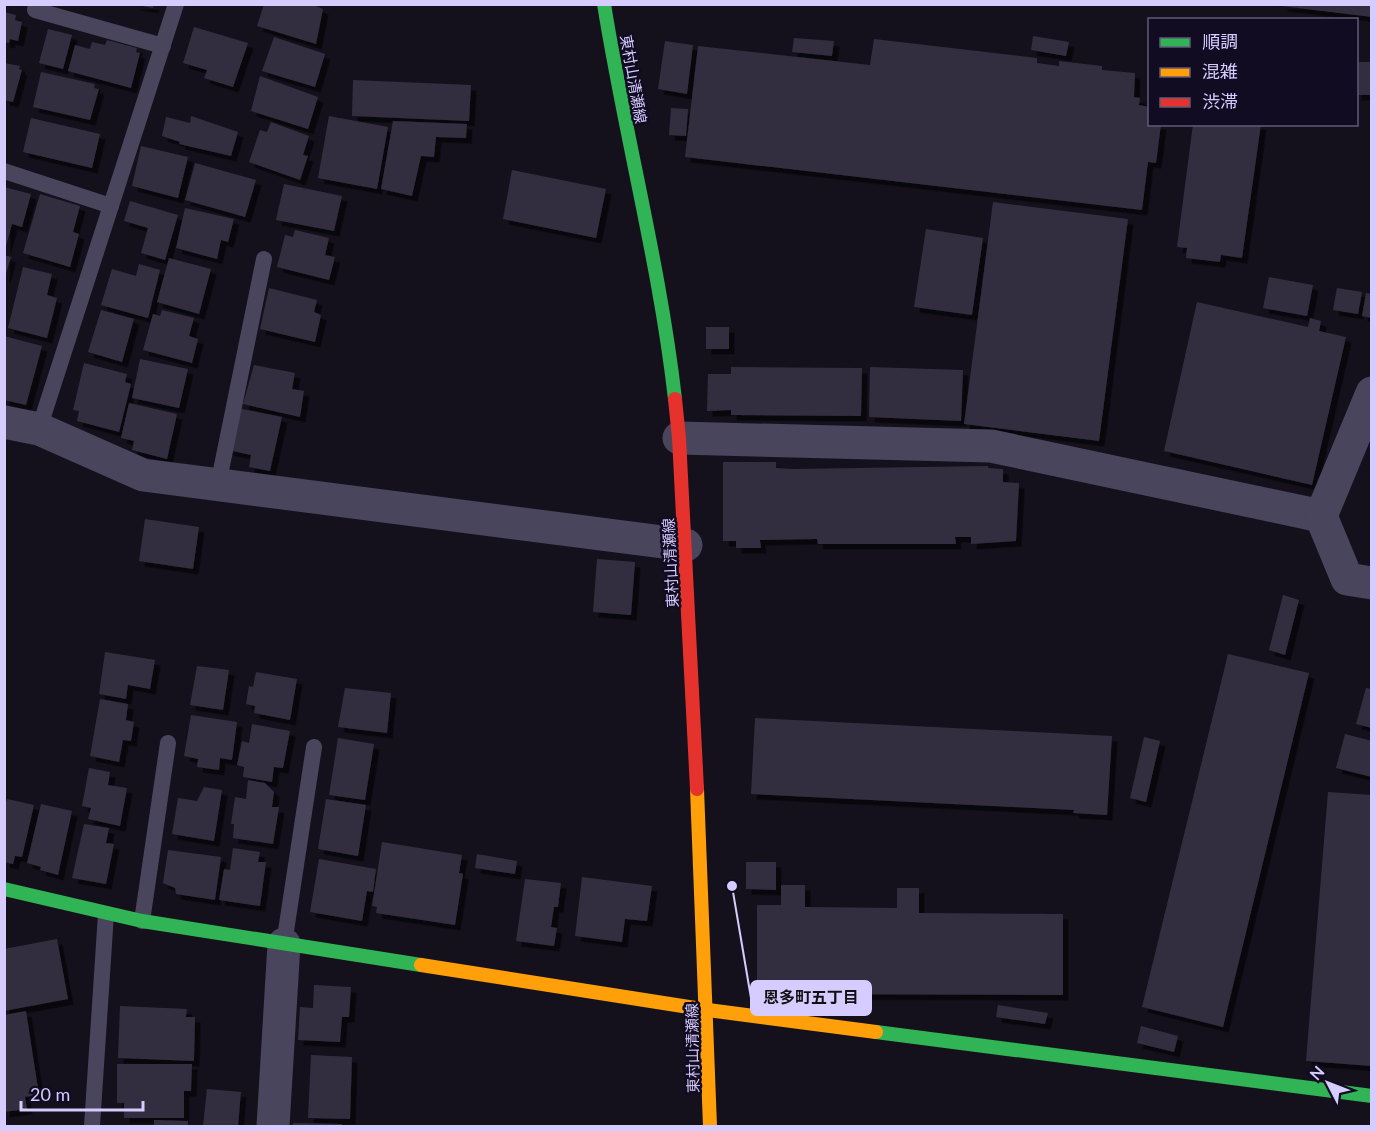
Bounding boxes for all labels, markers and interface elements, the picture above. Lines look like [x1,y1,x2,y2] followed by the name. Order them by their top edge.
[1148,18,1358,126] legend
[1202,30,1238,52] text: 順調
[617,33,651,125] street label: 東村山清瀬線
[1202,60,1238,82] text: 混雑
[1202,90,1238,112] text: 渋滞
[659,518,681,608] street label: 東村山清瀬線
[751,981,871,1015] callout: 恩多町五丁目
[763,987,859,1006] text: 恩多町五丁目
[682,1003,702,1093] street label: 東村山清瀬線
[1298,1053,1358,1113] north arrow
[1305,1062,1328,1084] text: N
[21,1074,142,1112] scale bar
[30,1083,70,1105] text: 20 m

